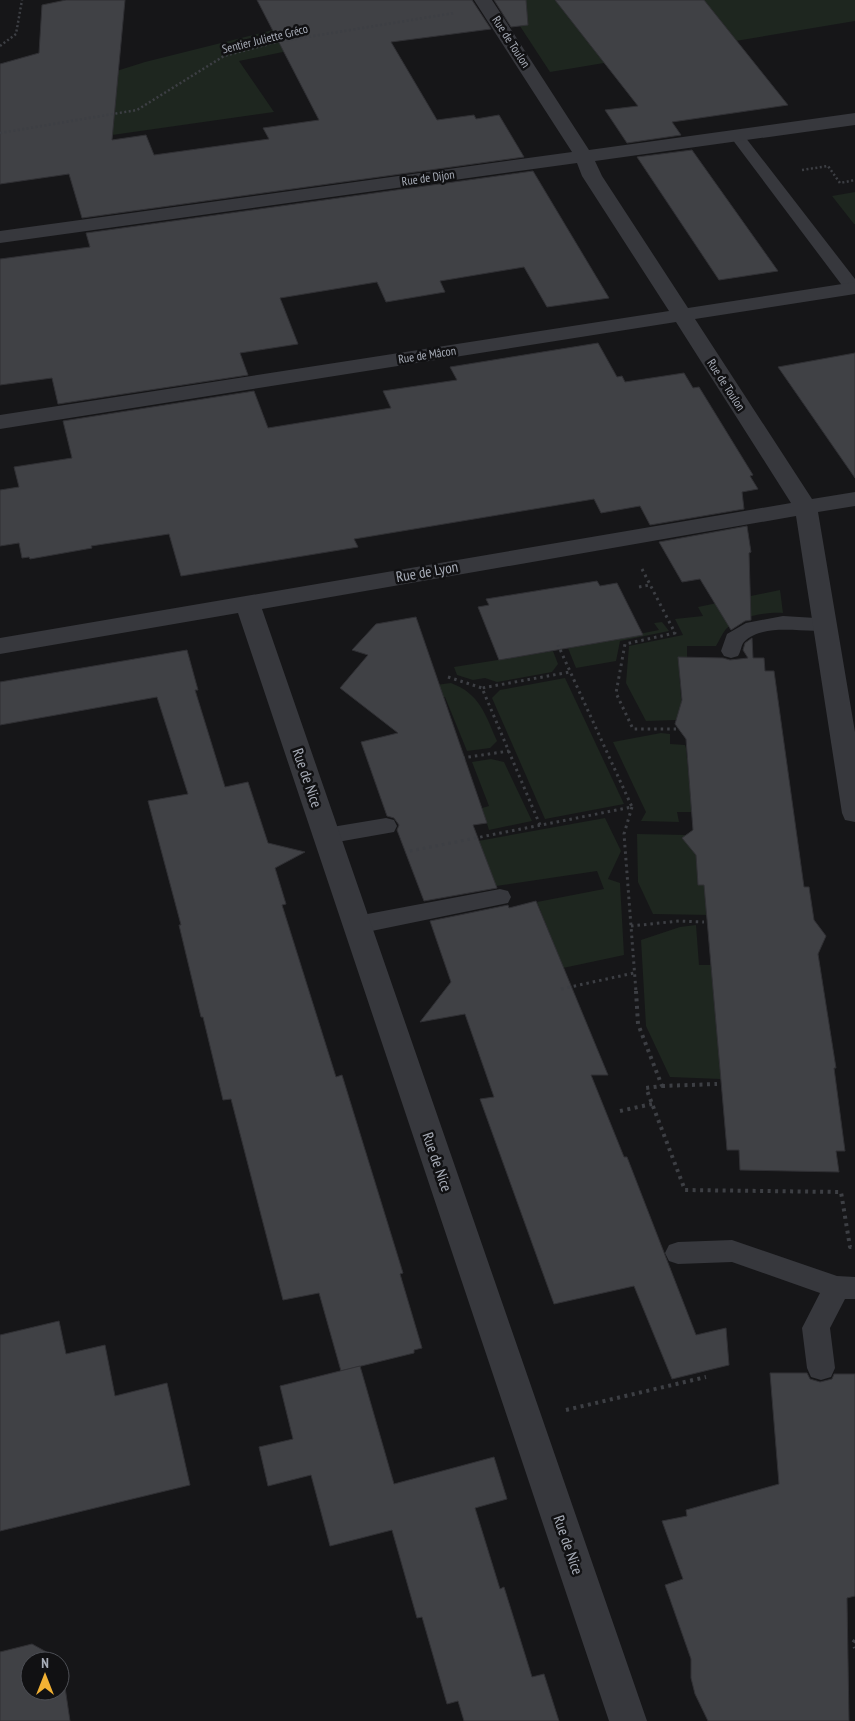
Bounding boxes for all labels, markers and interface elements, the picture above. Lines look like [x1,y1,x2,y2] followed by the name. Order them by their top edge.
[489,13,534,70] street label: Rue de Toulon
[220,21,309,56] street label: Sentier Juliette Gréco
[401,166,455,189] street label: Rue de Dijon
[397,343,457,366] street label: Rue de Mâcon
[704,356,749,413] street label: Rue de Toulon
[394,557,459,586] street label: Rue de Lyon
[288,746,326,810] street label: Rue de Nice
[418,1130,456,1194] street label: Rue de Nice
[549,1513,587,1577] street label: Rue de Nice
[20,1651,70,1701] north arrow
[41,1654,49,1672] text: N

